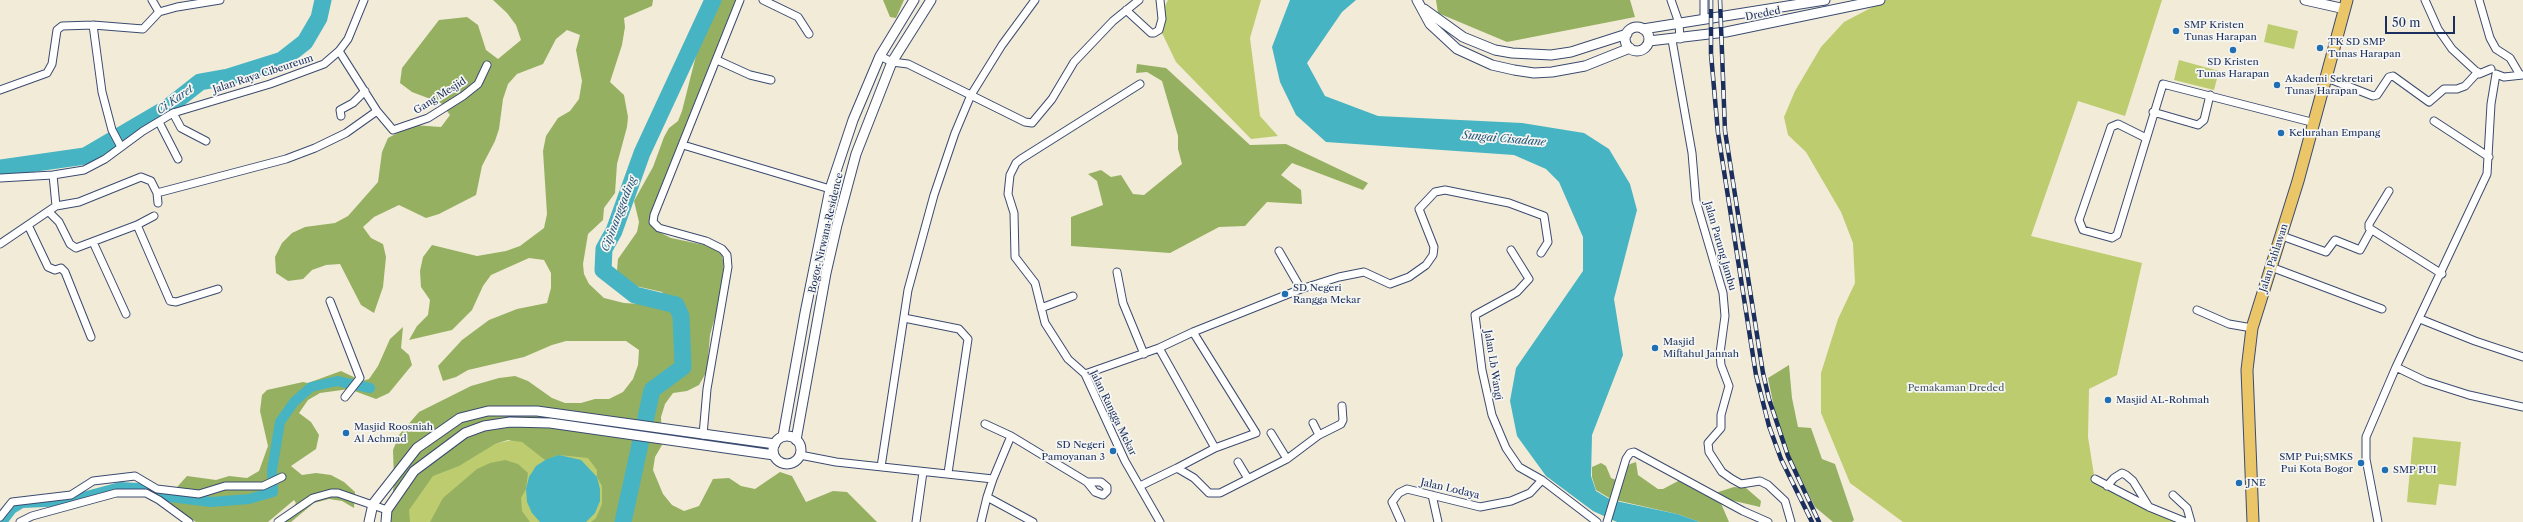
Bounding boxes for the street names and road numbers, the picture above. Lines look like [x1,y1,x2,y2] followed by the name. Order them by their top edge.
[1744,5,1782,23] street label: Dreded
[211,52,315,96] street label: Jalan Raya Cibeureum
[412,75,468,117] street label: Gang Mesjid
[806,172,846,294] street label: Bogor Nirwana Residence
[1702,200,1738,292] street label: Jalan Parung Jambu
[2257,222,2291,294] street label: Jalan Pahlawan
[1482,329,1504,401] street label: Jalan Lb Wangi
[1087,368,1139,458] street label: Jalan Rangga Mekar
[1419,476,1481,502] street label: Jalan Lodaya

